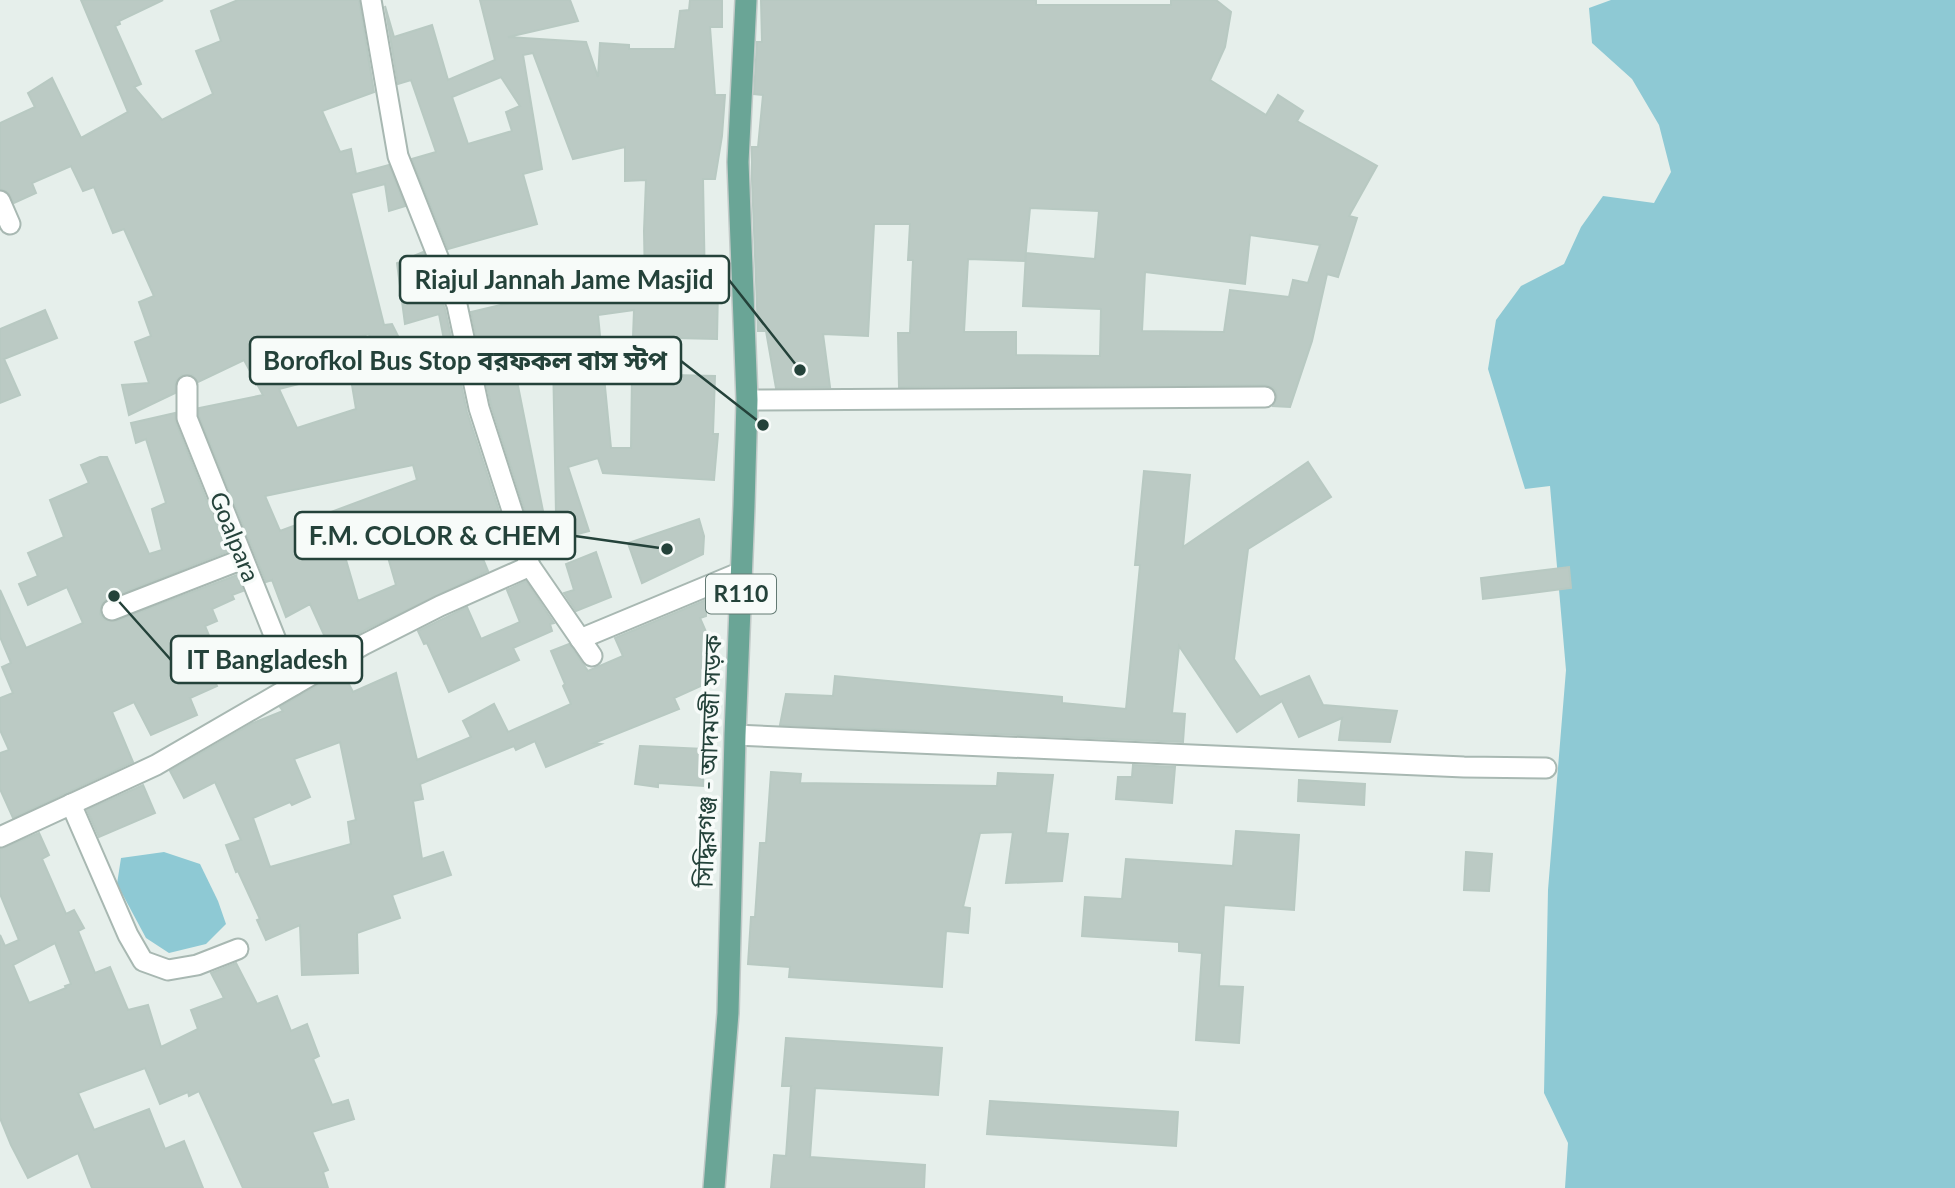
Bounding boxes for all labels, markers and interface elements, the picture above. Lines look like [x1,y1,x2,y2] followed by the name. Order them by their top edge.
[400,256,729,303] callout: Riajul Jannah Jame Masjid
[415,263,714,295] text: Riajul Jannah Jame Masjid
[250,337,681,384] callout: Borofkol Bus Stop বরফকল বাস স্টপ
[263,344,668,376] text: Borofkol Bus Stop বরফকল বাস স্টপ
[204,487,267,586] street label: Goalpara
[295,512,575,559] callout: F.M. COLOR & CHEM
[309,519,561,551] text: F.M. COLOR & CHEM
[706,574,776,614] road number: R110
[689,633,726,889] street label: সিদ্ধিরগঞ্জ - আদমজী সড়ক
[171,636,362,683] callout: IT Bangladesh
[186,643,348,675] text: IT Bangladesh

